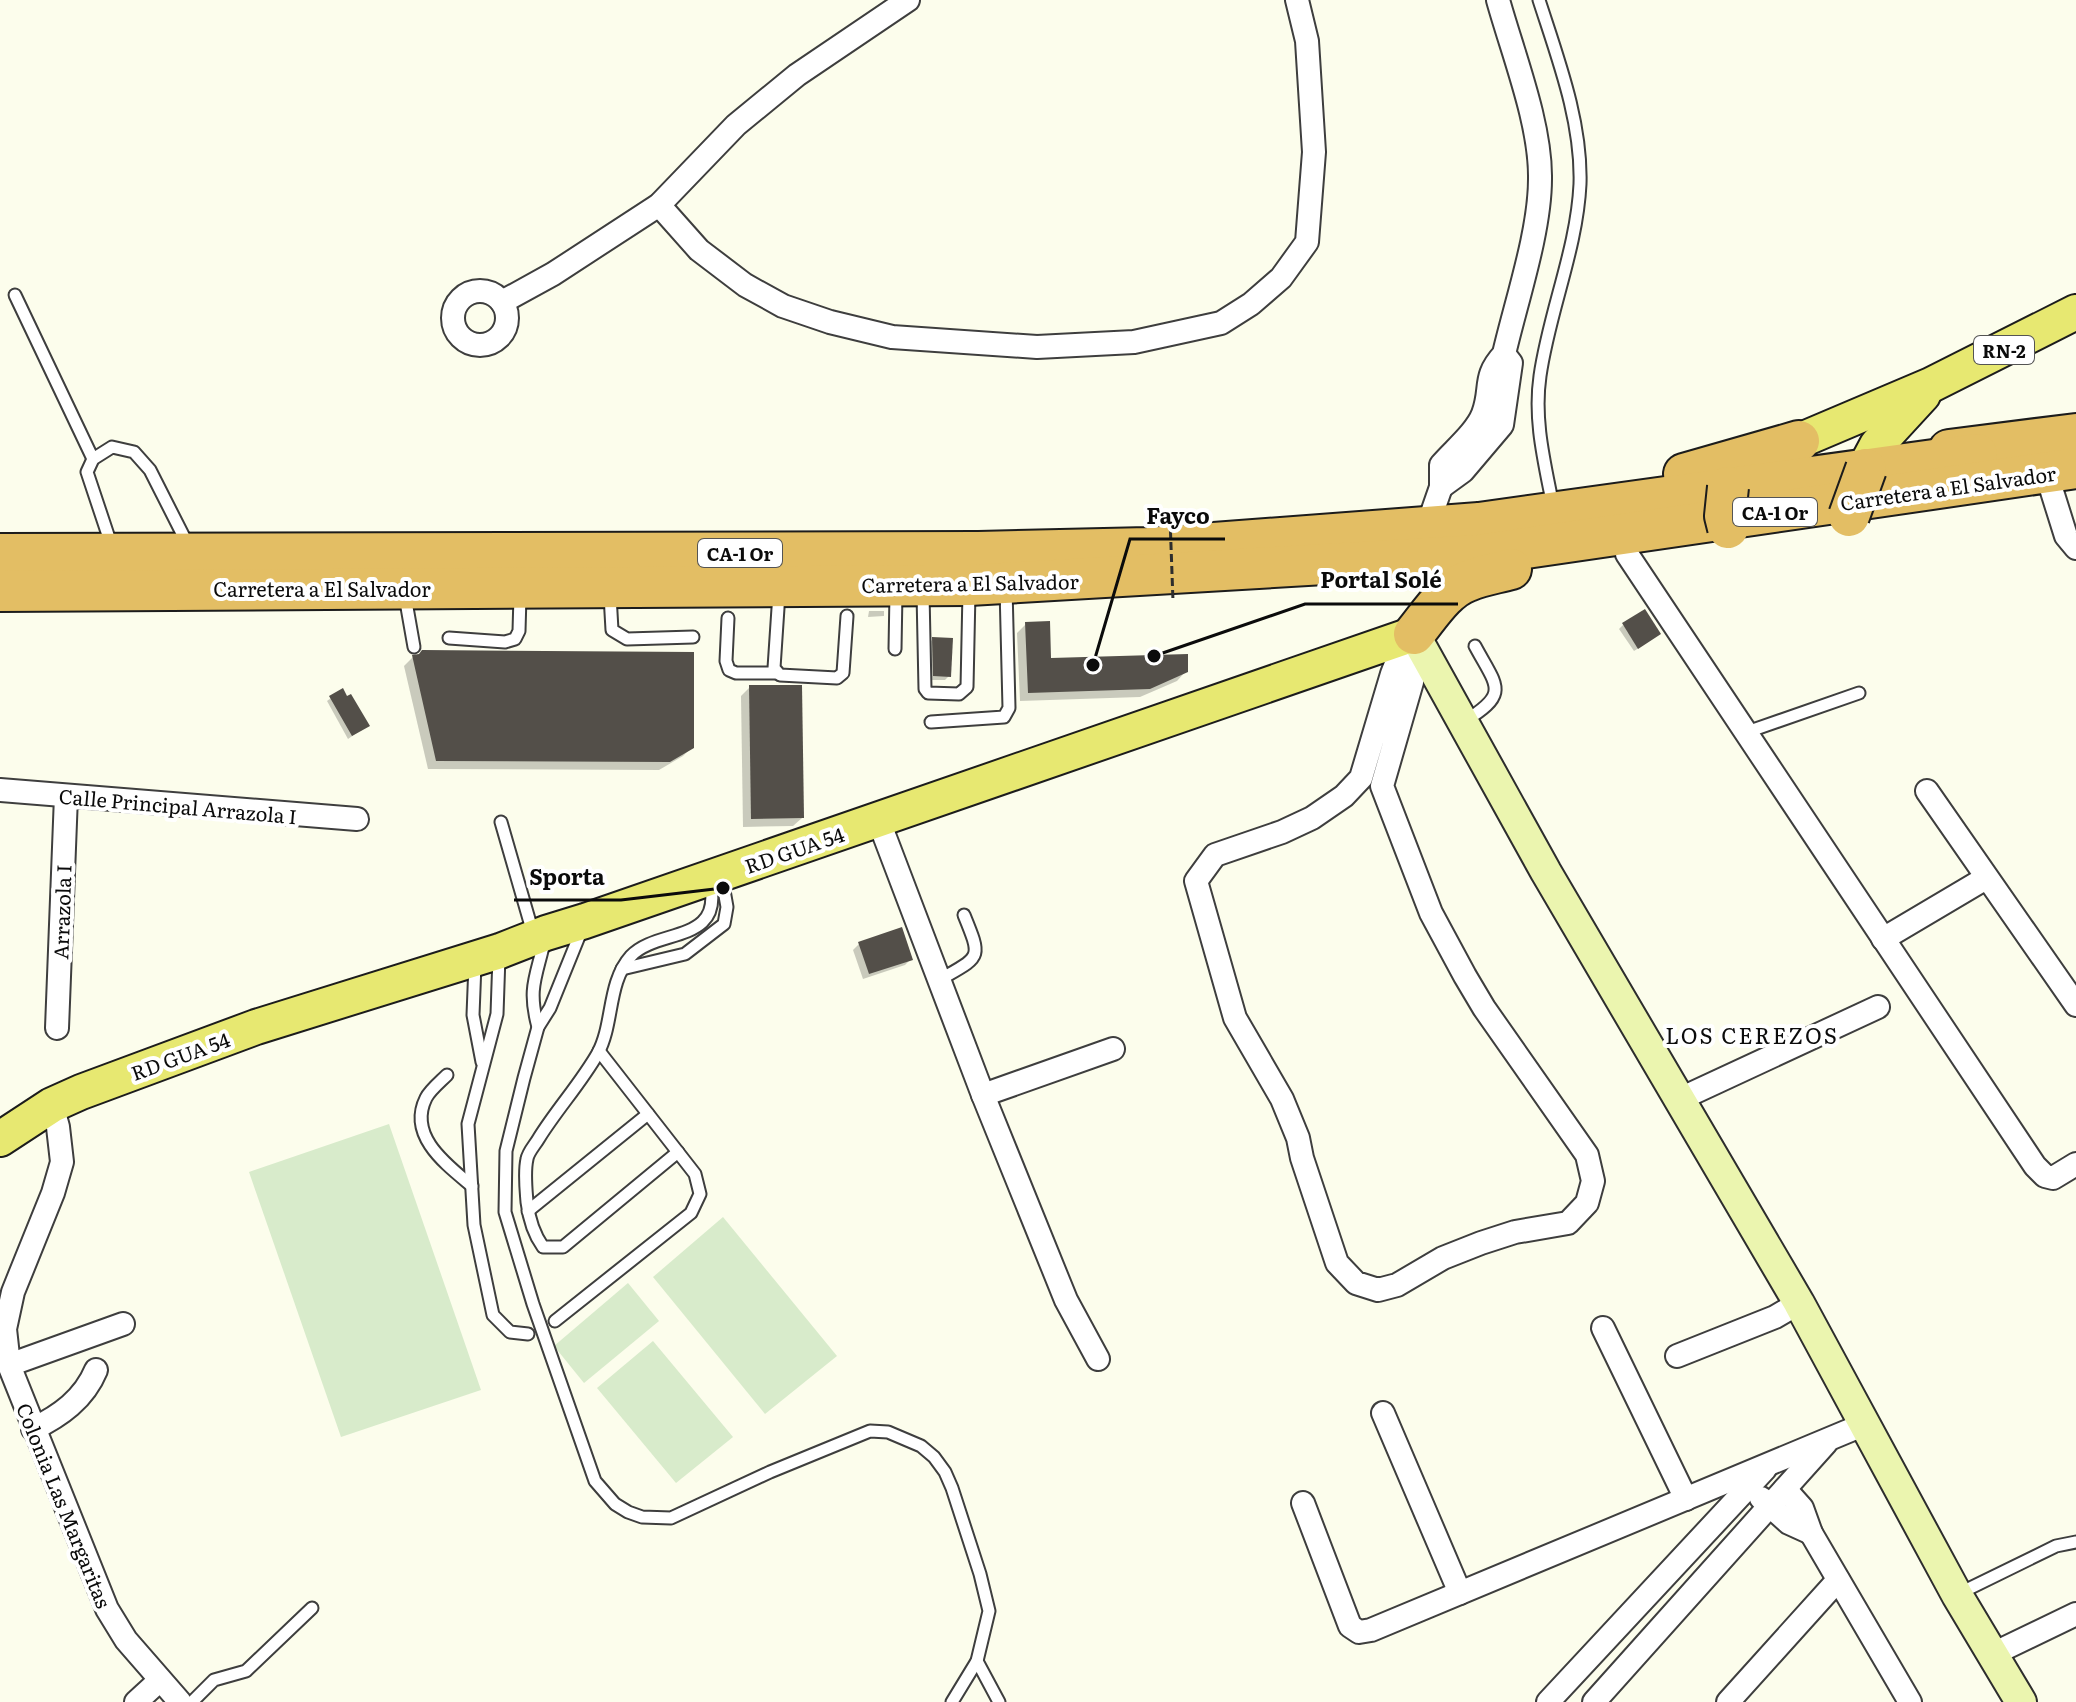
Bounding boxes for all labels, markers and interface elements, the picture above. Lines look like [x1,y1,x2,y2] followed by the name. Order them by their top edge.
[1974,336,2034,364] road number: RN-2
[1838,457,2058,517] street label: Carretera a El Salvador
[1130,493,1225,539] callout: Fayco
[1146,498,1210,531] text: Fayco
[1733,498,1817,526] road number: CA-1 Or
[698,539,782,567] road number: CA-1 Or
[1305,558,1458,604] callout: Portal Solé
[1320,562,1442,595] text: Portal Solé
[861,565,1080,599] street label: Carretera a El Salvador
[213,573,431,603] street label: Carretera a El Salvador
[58,780,298,830] street label: Calle Principal Arrazola I
[740,818,848,880] street label: RD GUA 54
[514,854,621,900] callout: Sporta
[529,859,605,892] text: Sporta
[44,864,78,960] street label: Arrazola I
[1665,1018,1839,1051] district label: LOS CEREZOS
[126,1023,234,1087] street label: RD GUA 54
[10,1398,120,1612] street label: Colonia Las Margaritas

